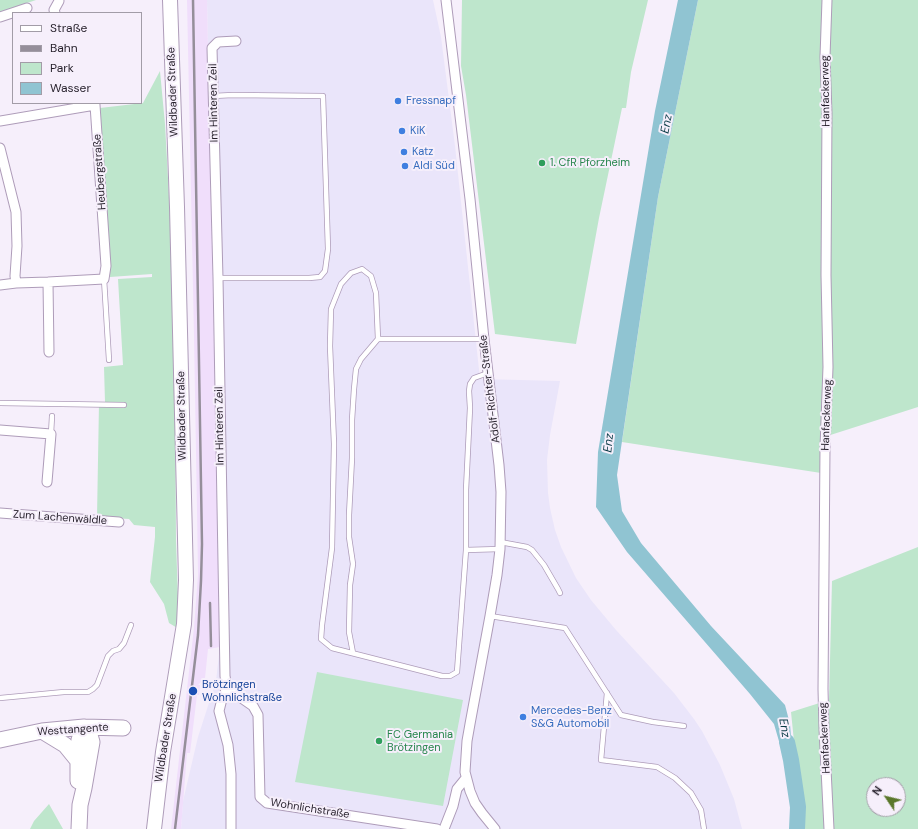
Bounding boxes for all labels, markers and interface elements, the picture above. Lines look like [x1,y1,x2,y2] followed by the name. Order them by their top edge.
[12,12,142,104] legend
[50,20,87,36] text: Straße
[50,40,78,56] text: Bahn
[165,47,181,137] street label: Wildbader Straße
[819,55,833,127] street label: Hanfackerweg
[50,60,74,76] text: Park
[207,63,221,143] street label: Im Hinteren Zeil
[50,80,91,96] text: Wasser
[406,94,456,108] place label: Fressnapf
[393,96,403,106] marker: Fressnapf
[658,113,676,135] water label: Enz
[410,124,425,138] place label: KiK
[397,126,407,136] marker: KiK
[91,134,109,210] street label: Heubergstraße
[412,145,433,159] place label: Katz
[399,147,409,157] marker: Katz
[550,156,630,170] place label: 1. CfR Pforzheim
[537,158,547,168] marker: 1. CfR Pforzheim
[413,159,455,173] place label: Aldi Süd
[400,161,410,171] marker: Aldi Süd
[477,334,503,444] street label: Adolf-Richter-Straße
[175,371,189,461] street label: Wildbader Straße
[819,379,835,451] street label: Hanfackerweg
[213,386,227,466] street label: Im Hinteren Zeil
[601,433,617,453] water label: Enz
[13,508,107,528] street label: Zum Lachenwäldle
[202,678,282,704] place label: Brötzingen Wohnlichstraße
[187,685,199,697] marker: Brötzingen Wohnlichstraße
[152,693,180,783] street label: Wildbader Straße
[817,702,833,774] street label: Hanfackerweg
[531,704,612,730] place label: Mercedes-Benz S&G Automobil
[518,712,528,722] marker: Mercedes-Benz S&G Automobil
[775,717,793,739] water label: Enz
[37,721,109,739] street label: Westtangente
[387,728,453,754] place label: FC Germania Brötzingen
[374,736,384,746] marker: FC Germania Brötzingen
[866,777,906,817] north arrow
[869,783,885,798] text: N
[269,796,351,822] street label: Wohnlichstraße

